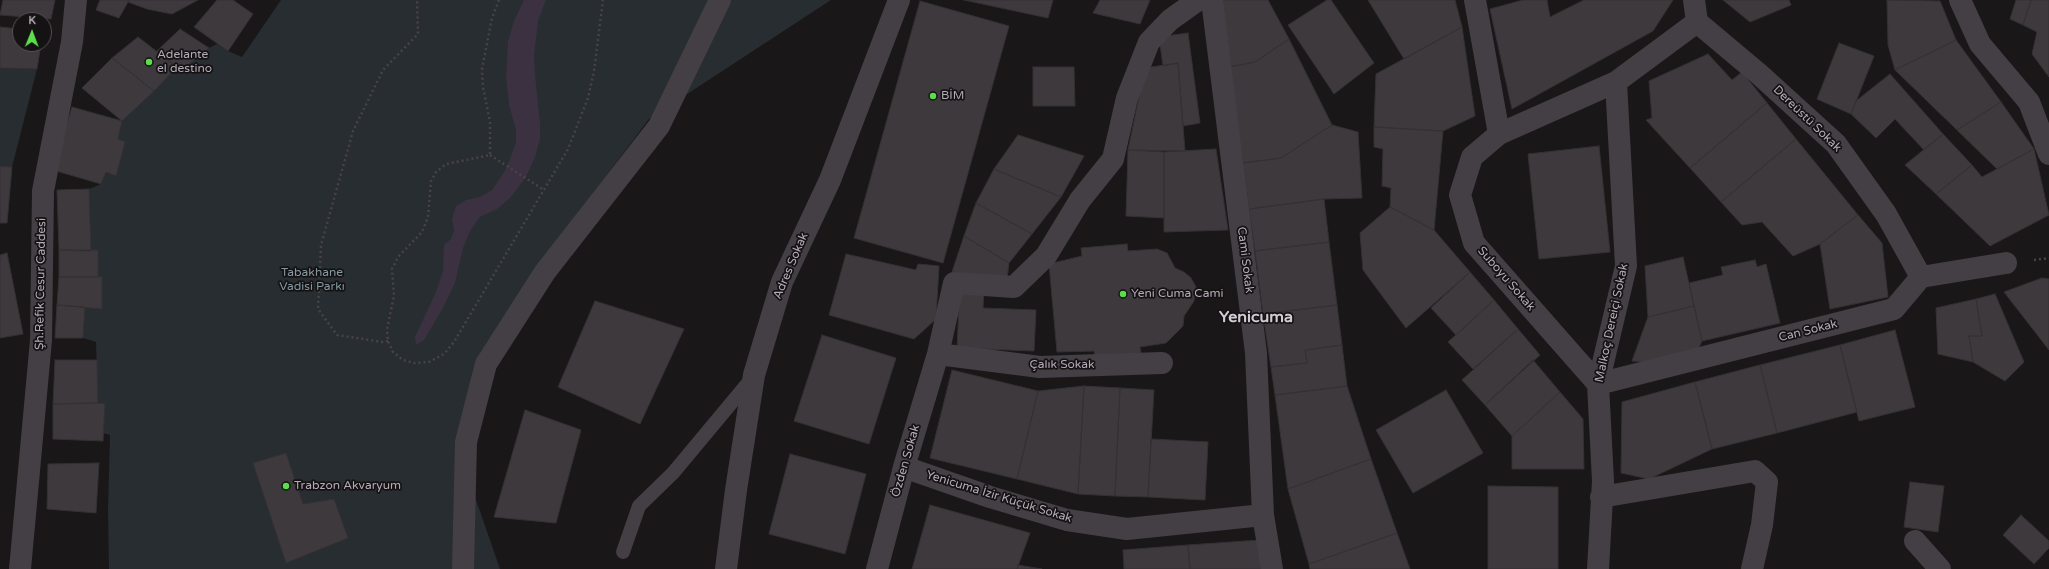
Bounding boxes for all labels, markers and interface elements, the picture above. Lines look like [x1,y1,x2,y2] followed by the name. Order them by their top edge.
[12,12,52,52] north arrow
[28,14,36,27] text: K
[157,48,212,76] place label: Adelante el destino
[144,57,154,67] marker: Adelante el destino
[1770,83,1844,155] street label: Dereüstü Sokak
[941,89,964,103] place label: BİM
[928,91,938,101] marker: BİM
[33,218,49,350] street label: Şh.Refik Cesur Caddesi
[1234,226,1256,294] street label: Cami Sokak
[771,231,811,301] street label: Adres Sokak
[1474,244,1538,314] street label: Suboyu Sokak
[1592,262,1632,384] street label: Malkoç Dereiçi Sokak
[279,266,345,294] park label: Tabakhane Vadisi Parkı
[1131,287,1223,301] place label: Yeni Cuma Cami
[1118,289,1128,299] marker: Yeni Cuma Cami
[1219,308,1293,328] district label: Yenicuma
[1777,317,1839,345] street label: Can Sokak
[1029,358,1095,372] street label: Çalık Sokak
[889,423,923,499] street label: Özden Sokak
[924,468,1074,526] street label: Yenicuma İzir Küçük Sokak
[294,479,401,493] place label: Trabzon Akvaryum
[281,481,291,491] marker: Trabzon Akvaryum

